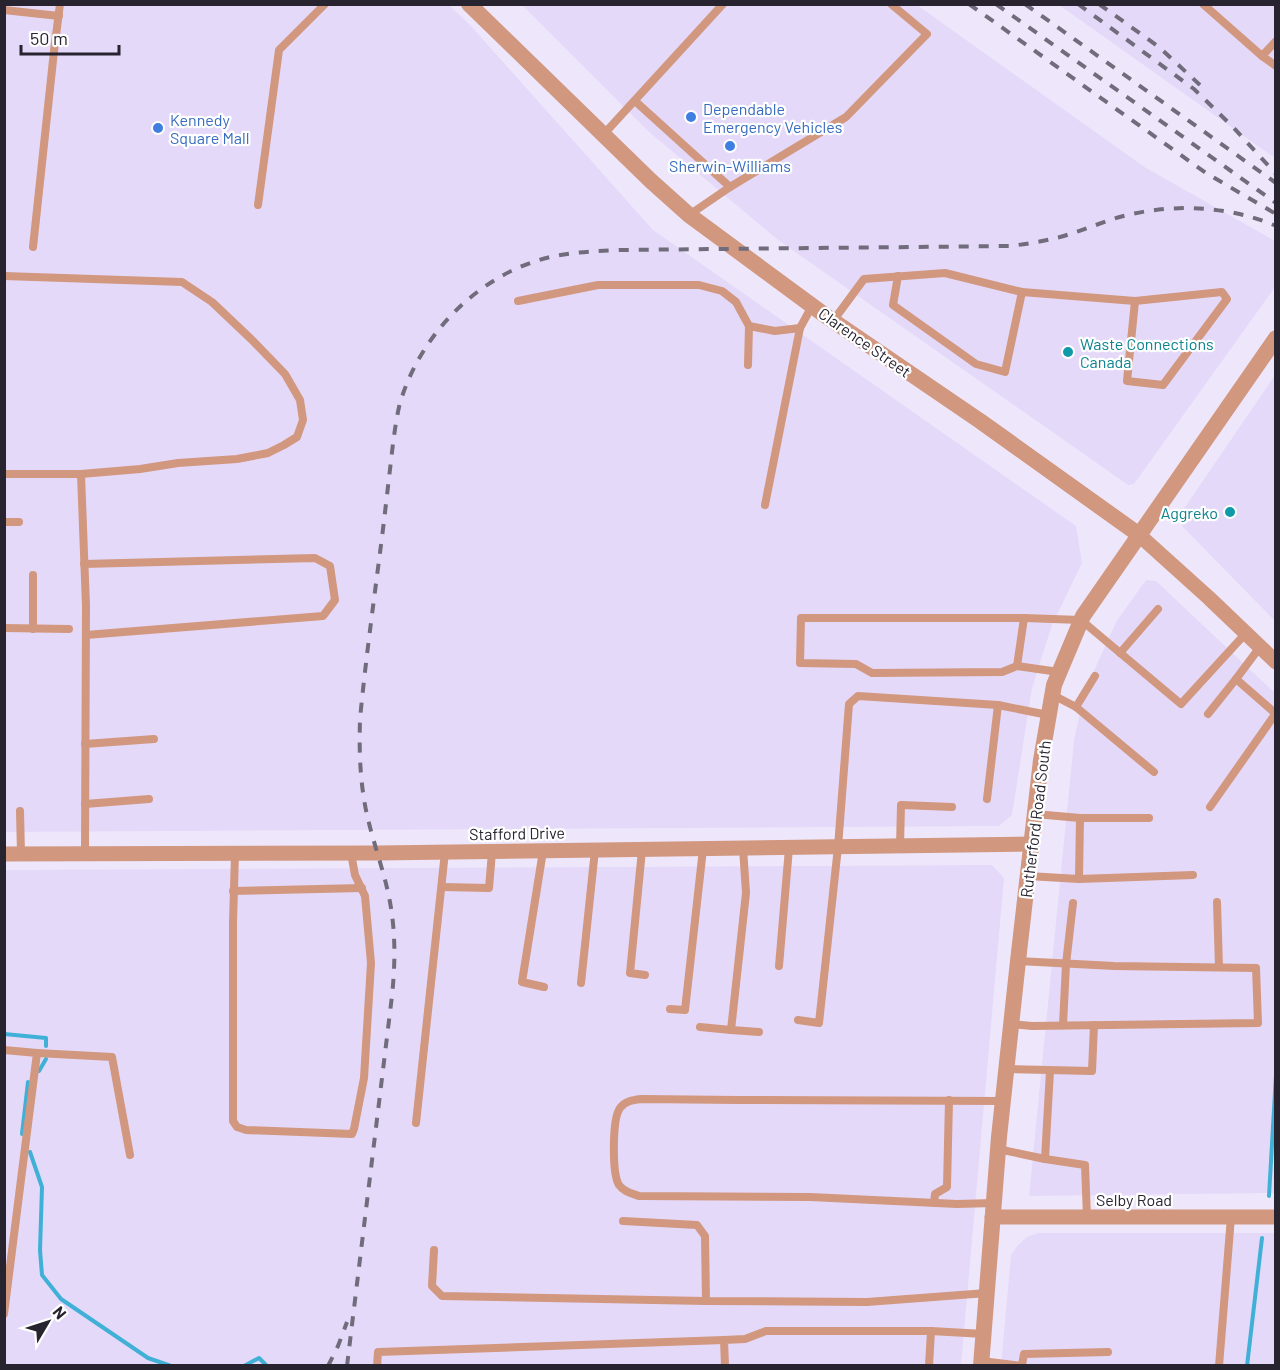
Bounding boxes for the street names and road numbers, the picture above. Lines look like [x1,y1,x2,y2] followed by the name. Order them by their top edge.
[815,303,915,381] street label: Clarence Street
[1016,739,1054,899] street label: Rutherford Road South
[469,823,565,843] street label: Stafford Drive
[1096,1190,1172,1209] street label: Selby Road

